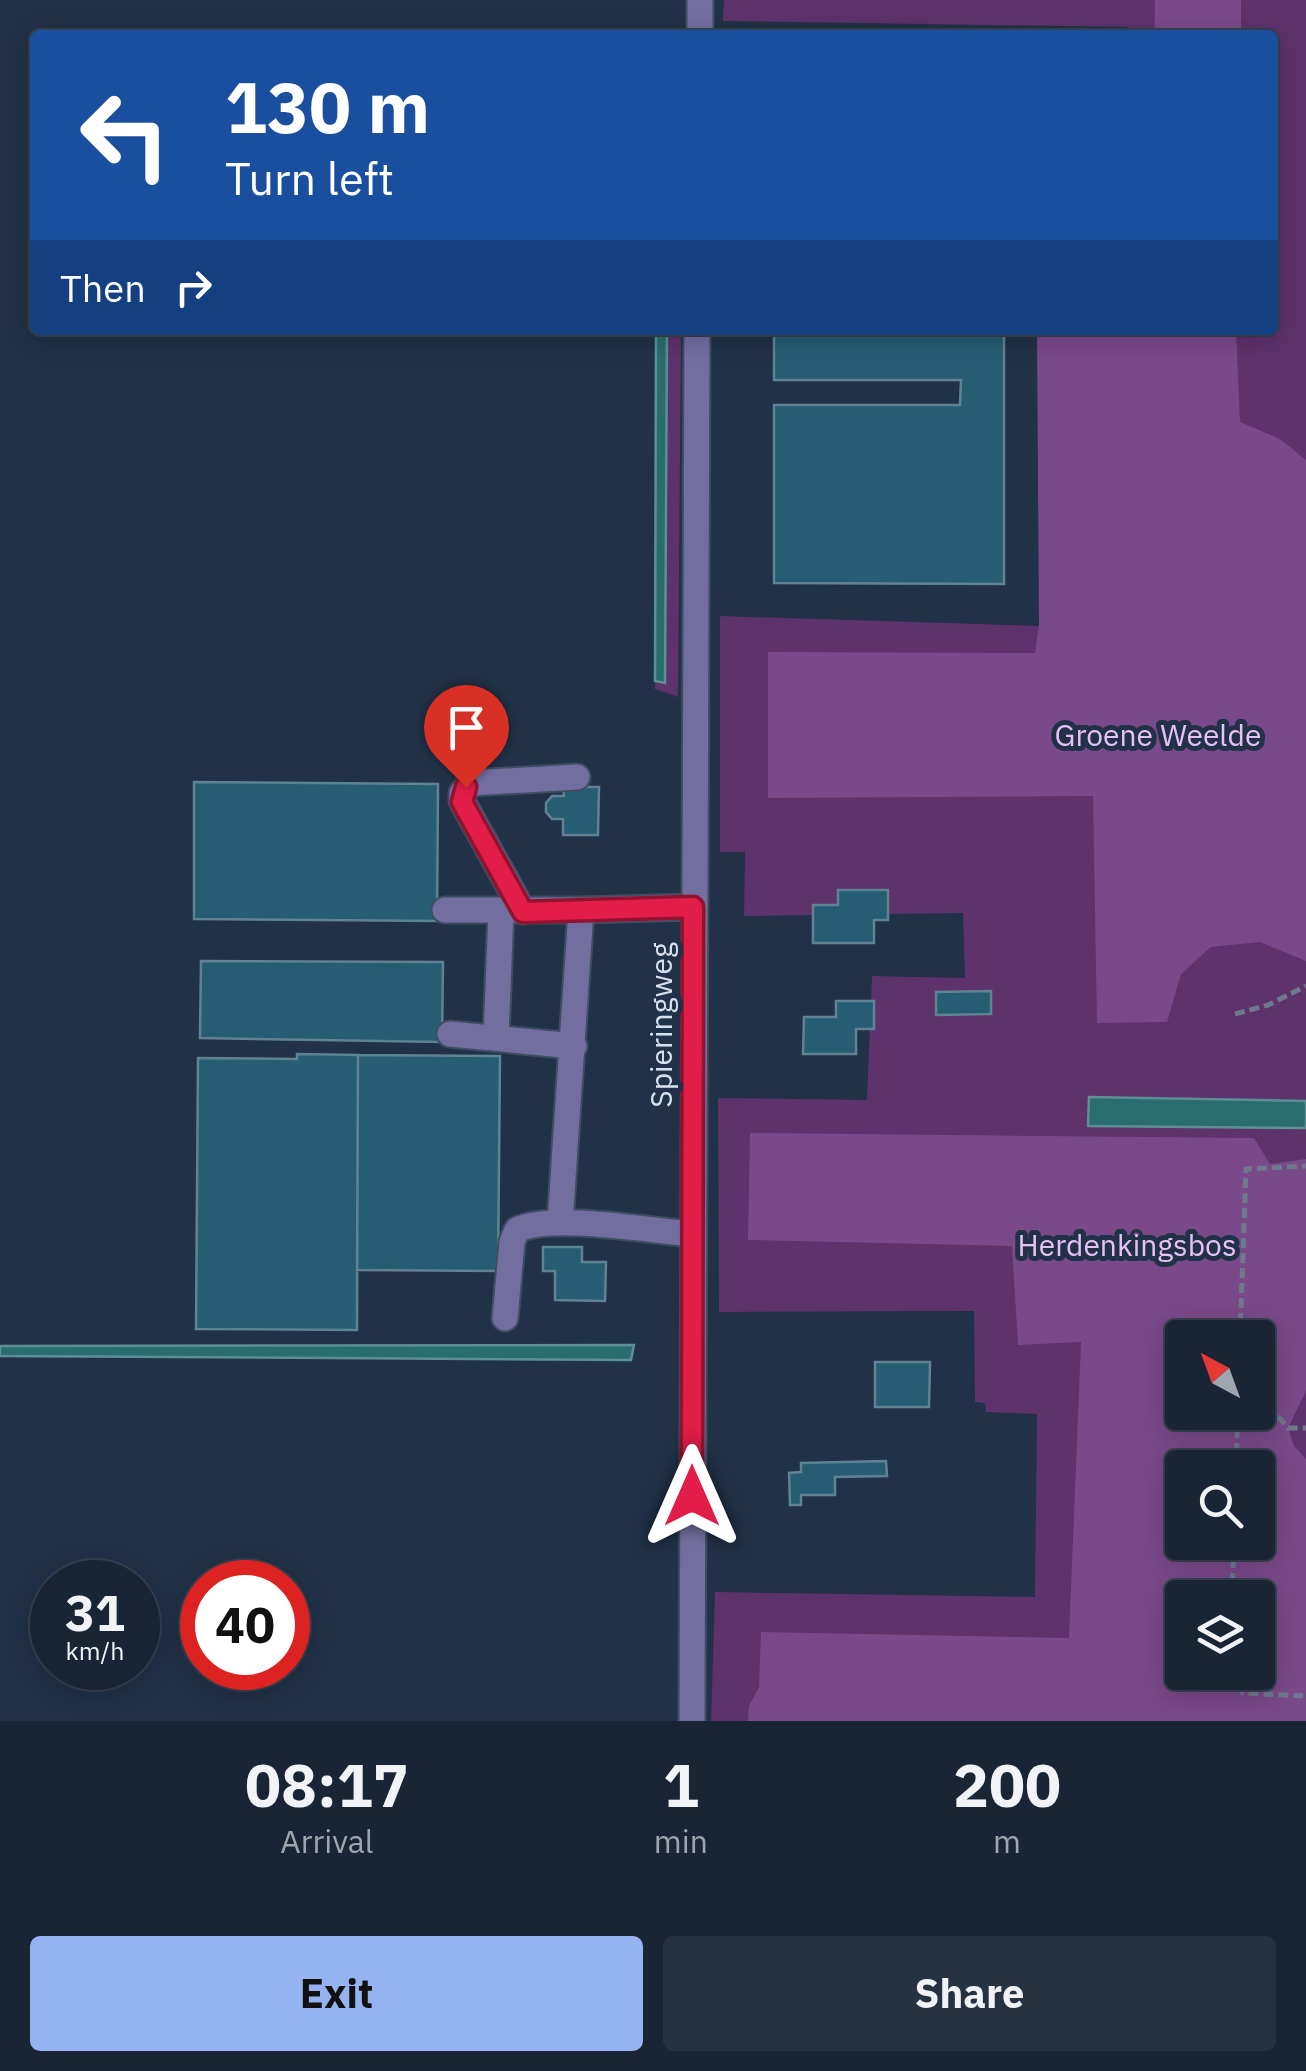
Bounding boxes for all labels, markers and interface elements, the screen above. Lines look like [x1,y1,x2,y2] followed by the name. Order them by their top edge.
[225,61,430,152] text: 130 m
[60,70,190,200] icon: left
[225,149,394,207] text: Turn left
[166,260,221,315] icon: right
[60,263,146,312] text: Then
[424,685,509,788] pin
[439,700,494,755] icon: arrive
[1055,715,1261,754] park label: Groene Weelde
[641,942,680,1108] street label: Spieringweg
[1017,1225,1237,1264] park label: Herdenkingsbos
[1165,1320,1275,1430] north arrow
[1165,1320,1275,1690] map controls
[640,1444,744,1548] position arrow
[1165,1450,1275,1560] button: search
[180,1560,310,1690] speed limit sign: 40
[65,1580,125,1645] text: 31
[1165,1580,1275,1690] button: layers
[66,1634,124,1667] text: km/h
[245,1745,409,1824] text: 08:17
[663,1745,699,1824] text: 1
[953,1745,1061,1824] text: 200
[280,1820,374,1862] text: Arrival
[654,1820,708,1862] text: min
[993,1820,1021,1862] text: m
[30,1936,643,2051] button: Exit
[663,1936,1276,2051] button: Share

